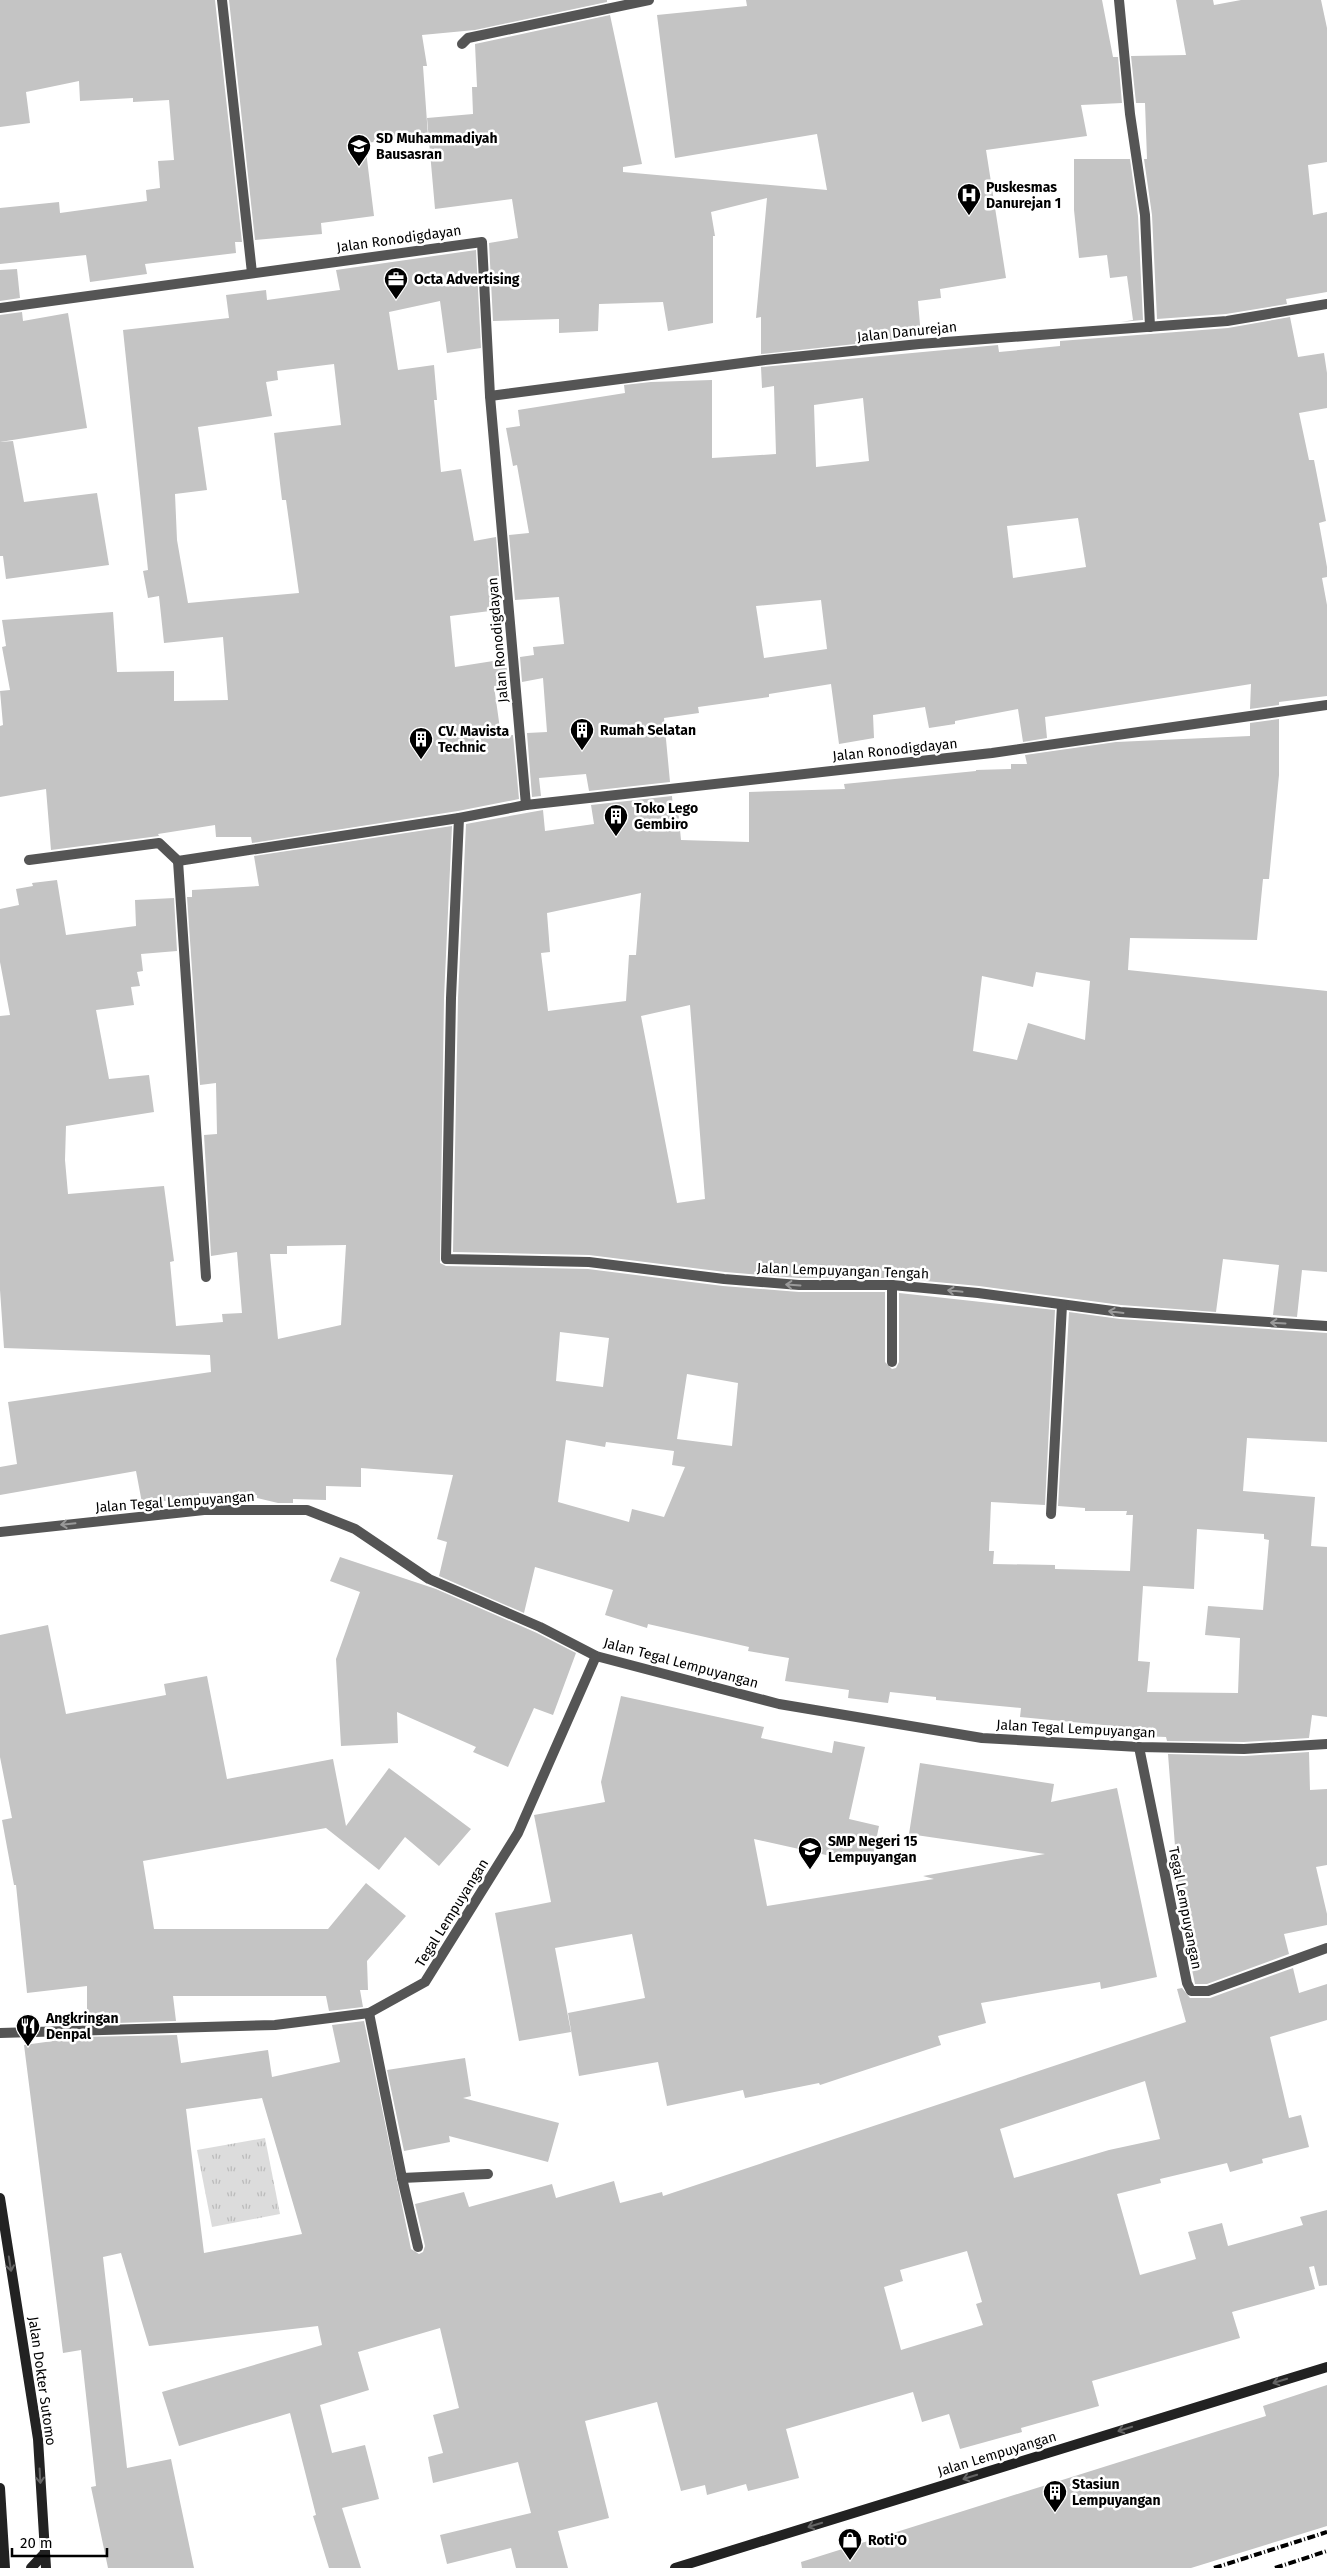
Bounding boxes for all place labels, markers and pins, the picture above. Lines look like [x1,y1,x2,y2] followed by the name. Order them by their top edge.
[376,130,498,163] place label: SD Muhammadiyah Bausasran
[346,133,372,167] school or university icon: SD Muhammadiyah Bausasran
[986,179,1061,212] place label: Puskesmas Danurejan 1
[956,182,982,216] hospital icon: Puskesmas Danurejan 1
[383,266,409,300] office icon: Octa Advertising
[414,271,520,288] place label: Octa Advertising
[569,717,595,751] building icon: Rumah Selatan
[600,722,696,739] place label: Rumah Selatan
[438,723,510,756] place label: CV. Mavista Technic
[408,726,434,760] building icon: CV. Mavista Technic
[634,800,698,833] place label: Toko Lego Gembiro
[603,803,629,837] building icon: Toko Lego Gembiro
[828,1833,918,1866] place label: SMP Negeri 15 Lempuyangan
[797,1836,823,1870] school or university icon: SMP Negeri 15 Lempuyangan
[45,2010,119,2043] place label: Angkringan Denpal
[15,2013,41,2047] restaurant icon: Angkringan Denpal
[1072,2476,1161,2509] place label: Stasiun Lempuyangan
[1042,2479,1068,2513] building icon: Stasiun Lempuyangan
[837,2527,863,2561] shop icon: Roti'O
[868,2532,907,2549] place label: Roti'O

